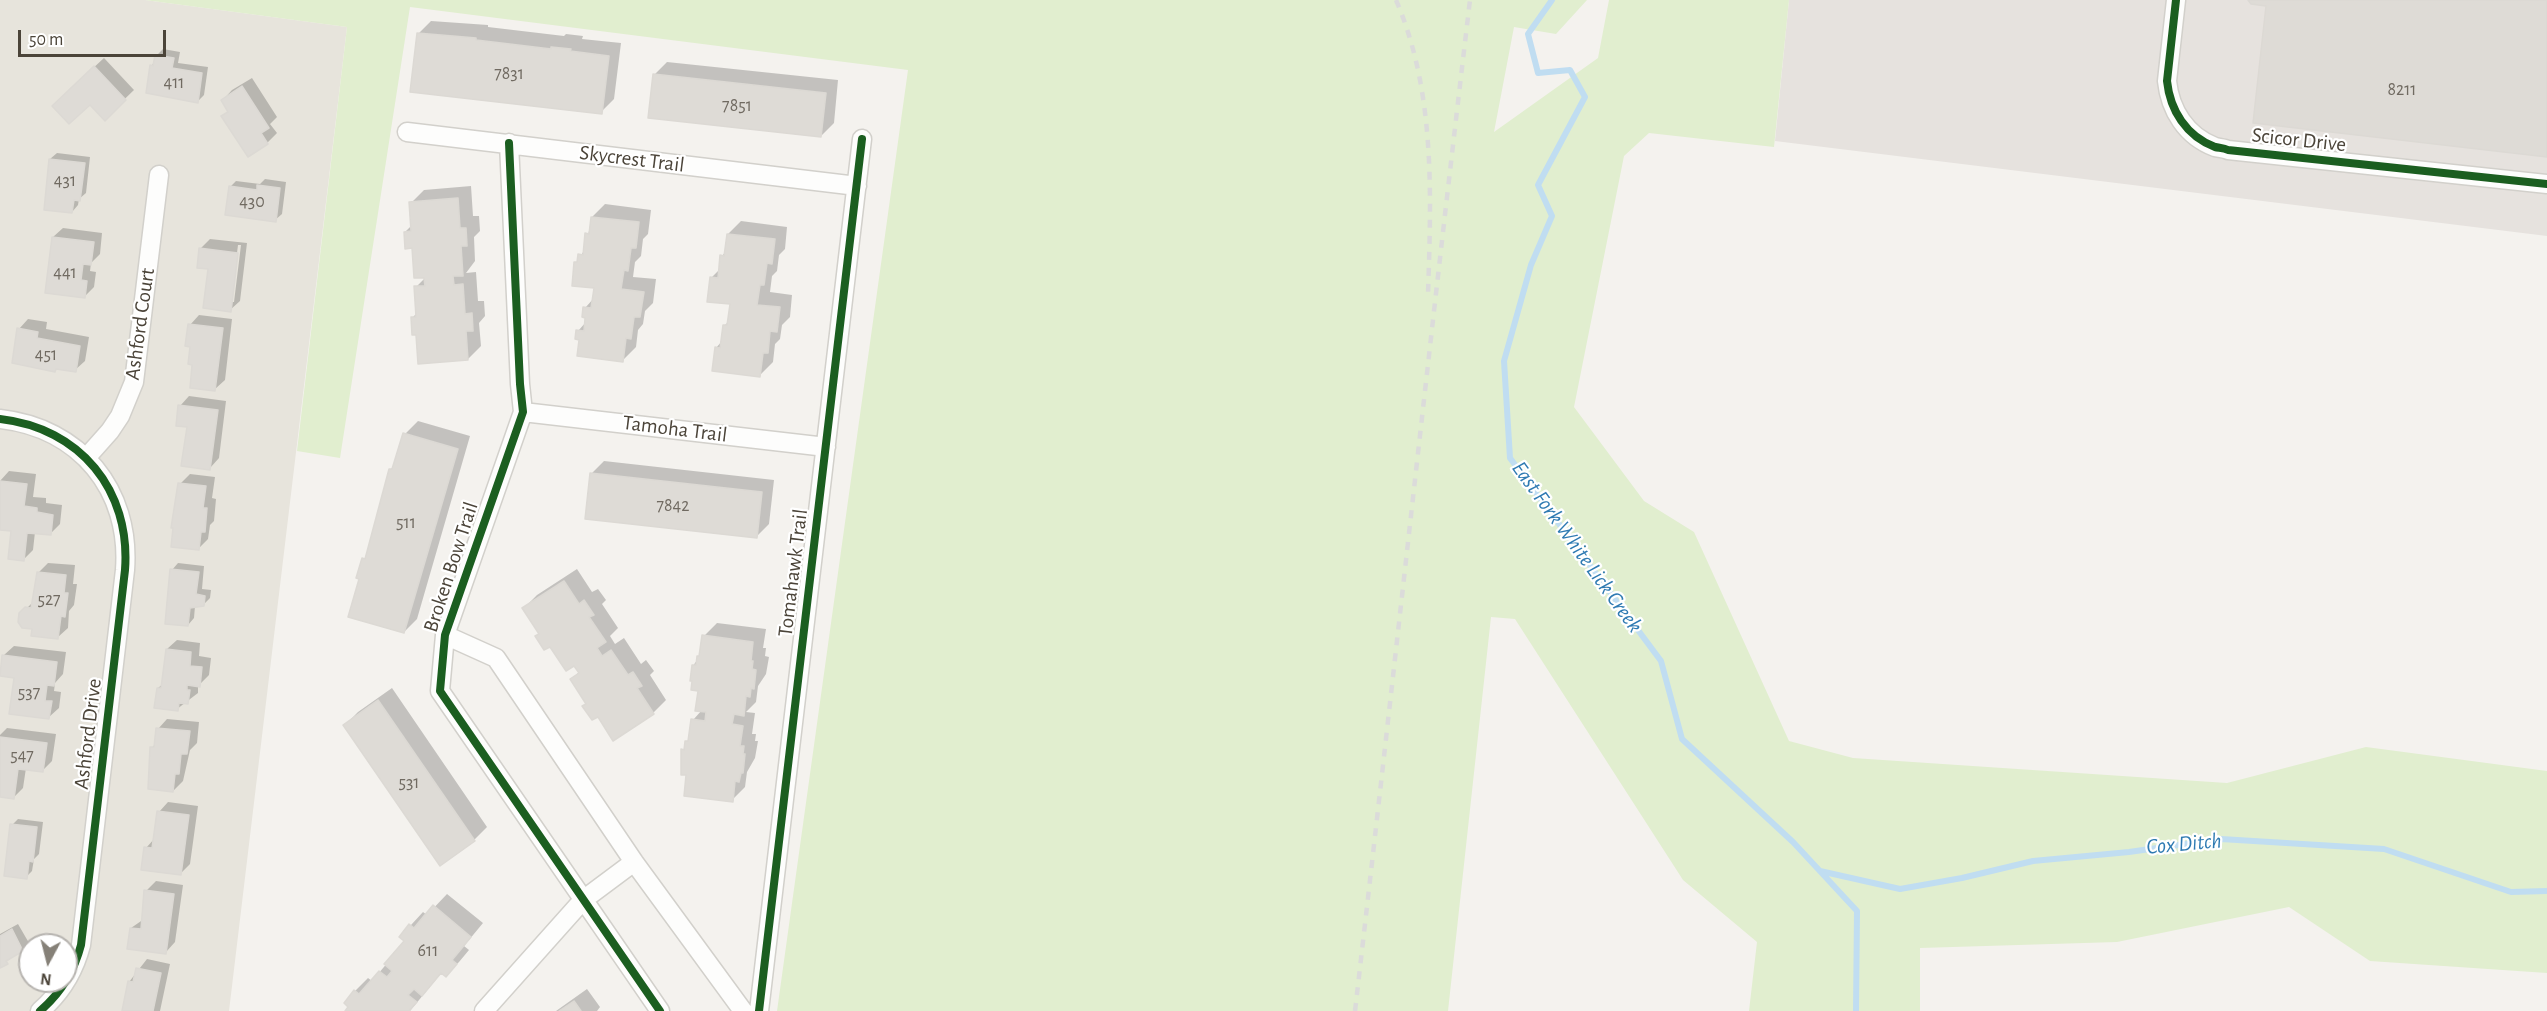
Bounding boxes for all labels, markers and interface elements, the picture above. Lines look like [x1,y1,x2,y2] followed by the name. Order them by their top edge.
[21,18,170,56] scale bar
[29,31,63,49] text: 50 m
[494,63,524,85] house number: 7831
[163,72,185,94] house number: 411
[2387,79,2417,101] house number: 8211
[722,95,752,117] house number: 7851
[2251,123,2347,157] street label: Scicor Drive
[578,140,686,178] street label: Skycrest Trail
[54,170,76,192] house number: 431
[239,191,265,213] house number: 430
[53,262,77,284] house number: 441
[120,266,160,382] street label: Ashford Court
[35,344,57,366] house number: 451
[621,410,729,448] street label: Tamoha Trail
[1506,456,1648,638] water label: East Fork White Lick Creek
[657,495,689,517] house number: 7842
[418,499,484,635] street label: Broken Bow Trail
[773,508,813,638] street label: Tomahawk Trail
[396,512,416,534] house number: 511
[37,589,61,611] house number: 527
[69,677,107,791] street label: Ashford Drive
[18,682,40,704] house number: 537
[10,745,34,767] house number: 547
[398,772,420,794] house number: 531
[2145,828,2223,860] water label: Cox Ditch
[18,933,78,993] north arrow
[418,940,438,962] house number: 611
[40,970,53,987] text: N

